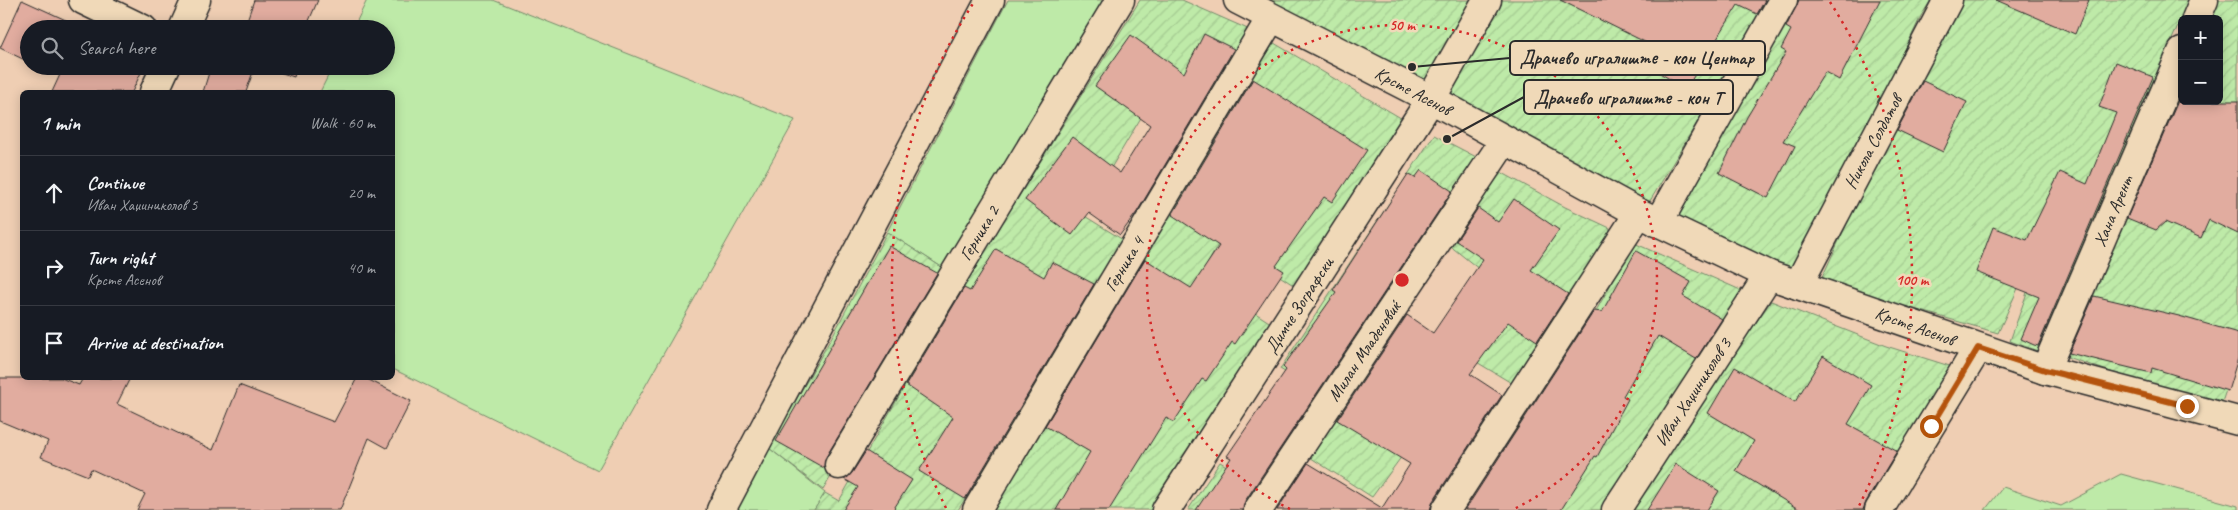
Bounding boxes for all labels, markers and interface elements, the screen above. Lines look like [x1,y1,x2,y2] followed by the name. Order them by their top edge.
[2178,15,2223,105] map controls
[2178,15,2223,60] button: +
[1389,16,1416,35] text: 50 m
[20,20,395,75] search box
[38,34,66,62] icon: search
[78,36,155,60] text: Search here
[1510,41,1765,75] callout: Драчево игралиште - кон Центар
[1520,46,1755,70] text: Драчево игралиште - кон Центар
[2178,60,2223,105] button: −
[1371,62,1458,122] street label: Крсте Асенов
[1524,80,1733,114] callout: Драчево игралиште - кон T
[1534,86,1726,110] text: Драчево игралиште - кон T
[1839,88,1909,193] street label: Никола Солдатов
[40,110,80,136] text: 1 min
[310,113,375,133] text: Walk · 60 m
[87,171,144,195] text: Continue
[2088,171,2138,250] street label: Хана Арент
[40,179,68,207] icon: ahead
[348,183,375,203] text: 20 m
[87,195,198,215] text: Иван Хаџиниколов 5
[954,200,1005,264] street label: Герника 2
[1099,231,1150,295] street label: Герника 4
[87,246,154,270] text: Turn right
[1260,252,1339,357] street label: Димче Зографски
[40,254,68,282] icon: right
[348,258,375,278] text: 40 m
[87,270,161,290] text: Крсте Асенов
[1393,271,1411,289] centre of rings
[1896,271,1930,290] text: 100 m
[1322,295,1407,405] street label: Милан Младеновиќ
[1872,301,1961,352] street label: Крсте Асенов
[40,329,68,357] icon: arrive
[87,331,223,355] text: Arrive at destination
[1650,332,1737,450] street label: Иван Хаџиниколов 3
[2176,395,2199,418] route end
[1920,415,1943,438] route start

